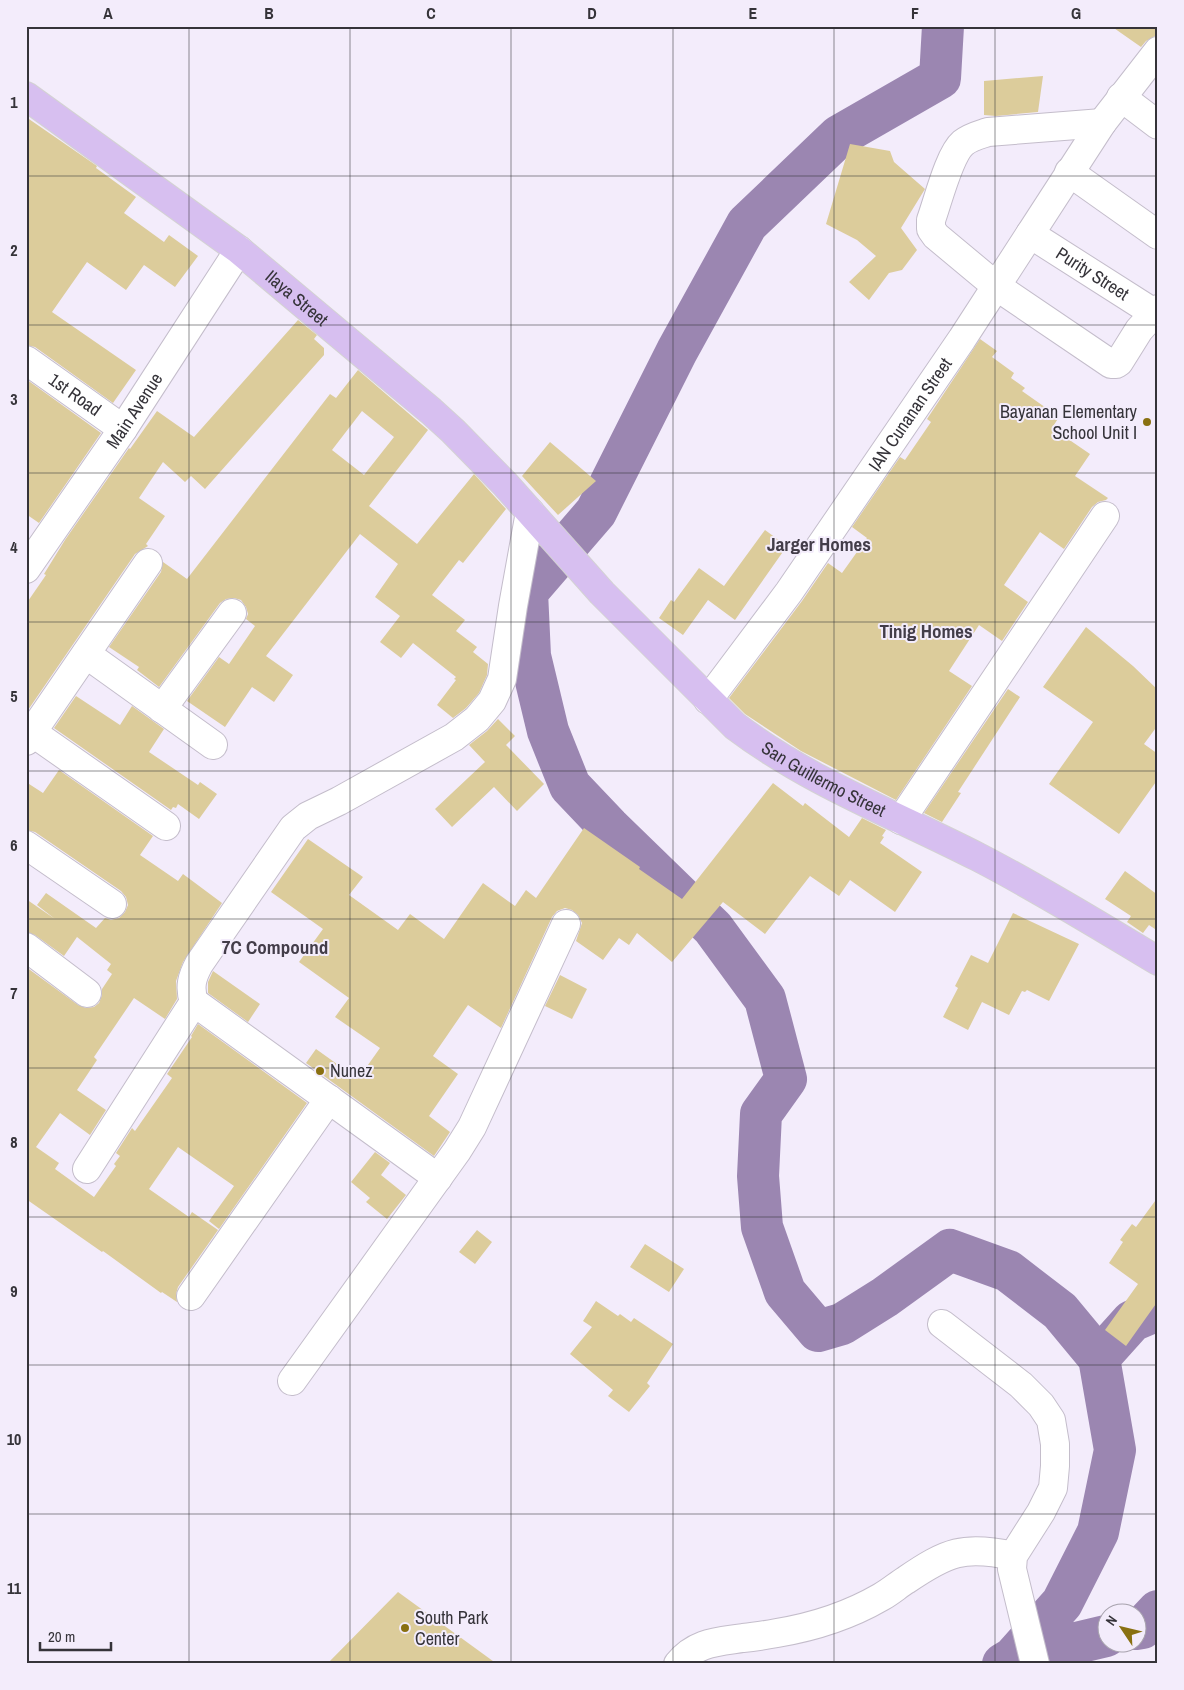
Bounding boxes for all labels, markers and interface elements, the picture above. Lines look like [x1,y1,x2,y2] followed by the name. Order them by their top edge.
[103,2,113,24] text: A
[264,2,274,24] text: B
[426,2,436,24] text: C
[587,2,597,24] text: D
[749,2,758,24] text: E
[911,2,919,24] text: F
[1071,2,1081,24] text: G
[10,91,18,113] text: 1
[10,239,18,261] text: 2
[1051,241,1134,306] street label: Purity Street
[260,264,334,332] street label: Ilaya Street
[862,353,958,476] street label: IAN Cunanan Street
[44,367,107,422] street label: 1st Road
[100,368,168,453] street label: Main Avenue
[10,388,18,410] text: 3
[1000,399,1138,445] place label: Bayanan Elementary School Unit I
[1141,416,1153,428] marker: Bayanan Elementary School Unit I
[767,531,871,557] district label: Jarger Homes
[10,536,18,558] text: 4
[879,618,973,644] district label: Tinig Homes
[10,685,18,707] text: 5
[757,735,890,823] street label: San Guillermo Street
[10,834,18,856] text: 6
[222,934,328,960] district label: 7C Compound
[10,982,18,1004] text: 7
[330,1058,373,1083] place label: Nunez
[314,1065,326,1077] marker: Nunez
[10,1131,18,1153] text: 8
[10,1280,18,1302] text: 9
[7,1428,21,1450] text: 10
[7,1577,22,1599] text: 11
[1096,1602,1146,1652] north arrow
[415,1605,489,1651] place label: South Park Center
[1102,1612,1121,1629] text: N
[40,1620,111,1652] scale bar
[399,1622,411,1634] marker: South Park Center
[48,1626,75,1647] text: 20 m

